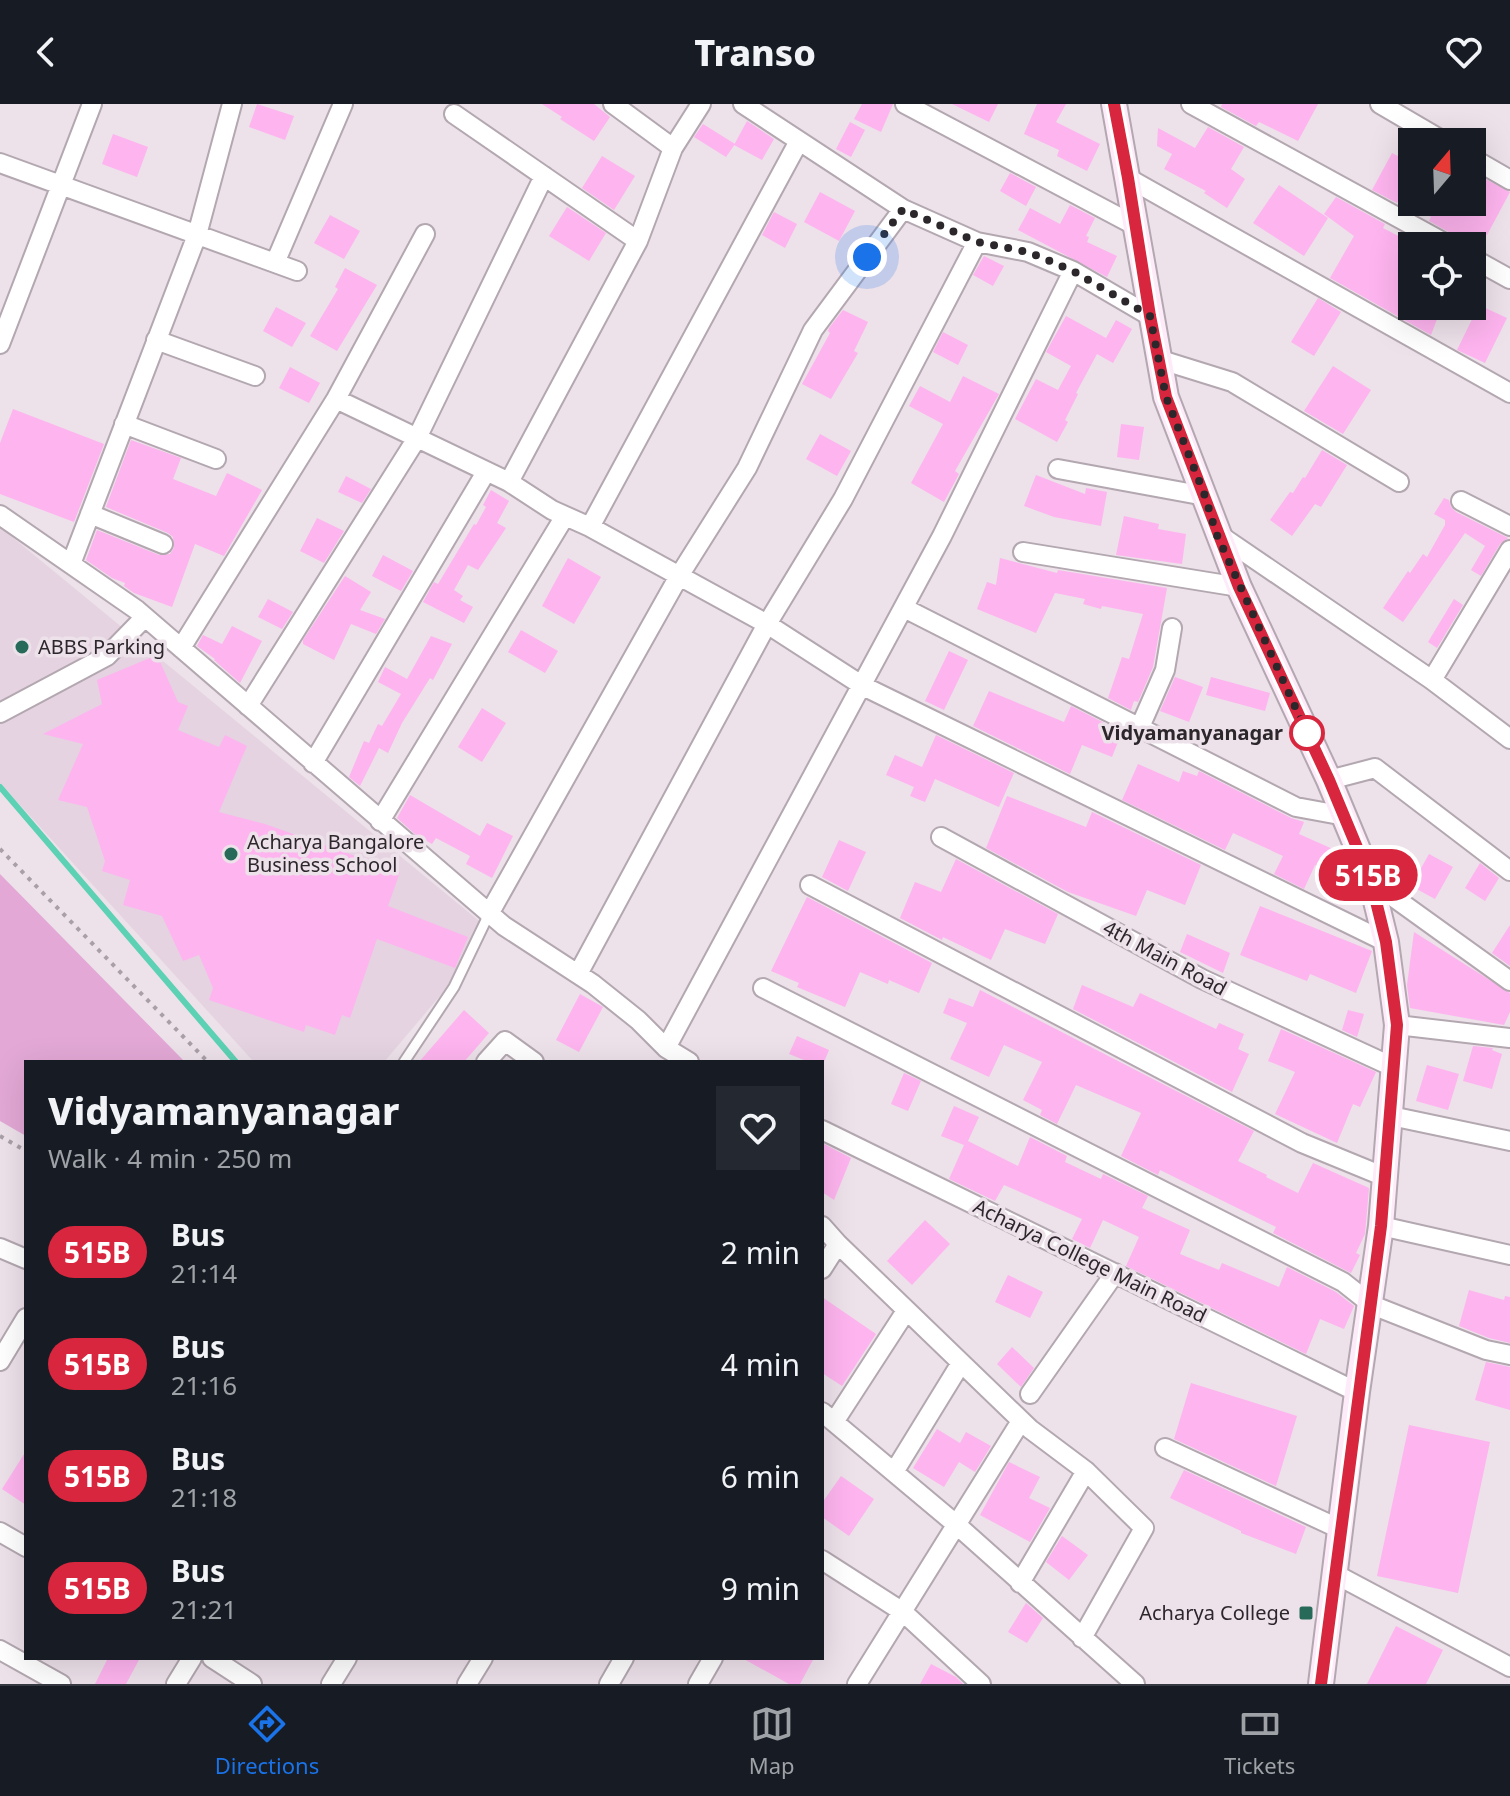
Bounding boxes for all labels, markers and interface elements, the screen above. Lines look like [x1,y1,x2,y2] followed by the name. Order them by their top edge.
[694,28,816,77] text: Transo
[24,30,68,74] icon: back
[1442,30,1486,74] icon: heart
[1398,128,1486,216] north arrow
[1398,128,1486,320] map controls
[1398,232,1486,320] button: locate
[847,237,887,277] your location
[38,633,165,660] place label: ABBS Parking
[13,638,31,656] marker: ABBS Parking
[1290,716,1324,750] marker: Vidyamanyanagar
[1102,719,1283,746] place label: Vidyamanyanagar
[247,828,424,878] place label: Acharya Bangalore Business School
[222,845,240,863] marker: Acharya Bangalore Business School
[1312,849,1424,901] line badge: 515B
[1335,856,1401,894] text: 515B
[1099,914,1232,1001] street label: 4th Main Road
[48,1084,399,1136] text: Vidyamanyanagar
[716,1086,800,1170] button: heart
[48,1140,292,1176] text: Walk · 4 min · 250 m
[969,1192,1211,1329] street label: Acharya College Main Road
[171,1214,225,1255] text: Bus
[721,1232,800,1273] text: 2 min
[64,1233,131,1271] text: 515B
[171,1255,237,1291] text: 21:14
[171,1326,225,1367] text: Bus
[721,1344,800,1385] text: 4 min
[64,1345,131,1383] text: 515B
[171,1367,237,1403] text: 21:16
[171,1438,225,1479] text: Bus
[721,1456,800,1497] text: 6 min
[64,1457,131,1495] text: 515B
[171,1479,237,1515] text: 21:18
[171,1550,225,1591] text: Bus
[721,1568,800,1609] text: 9 min
[64,1569,131,1607] text: 515B
[171,1591,237,1627] text: 21:21
[1139,1599,1290,1626] place label: Acharya College
[1297,1604,1315,1622] marker: Acharya College
[215,1702,319,1780] tab: Directions
[749,1702,795,1780] tab: Map
[1224,1702,1295,1780] tab: Tickets

